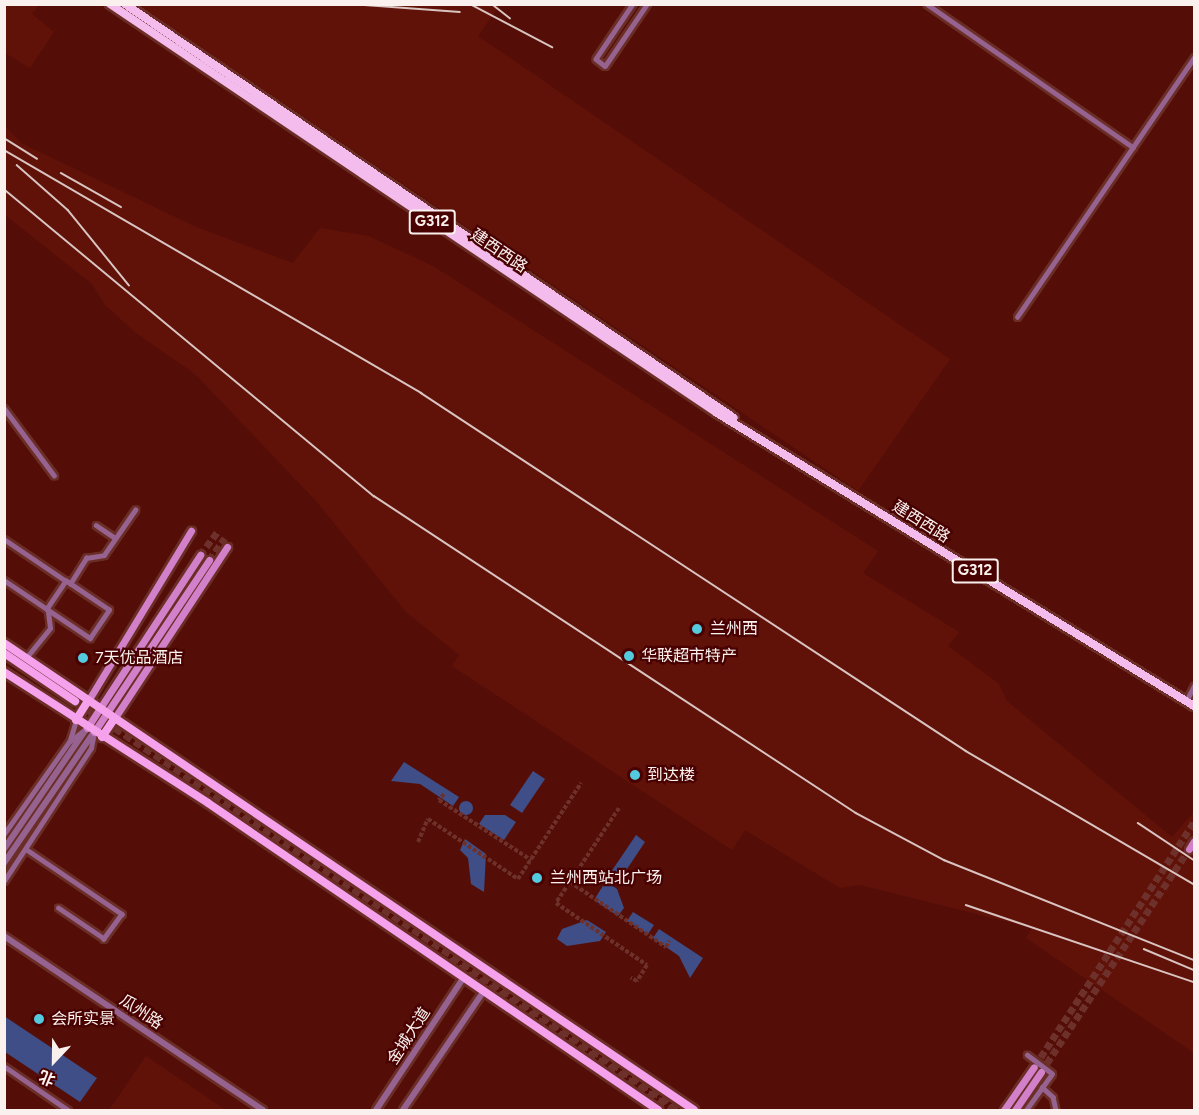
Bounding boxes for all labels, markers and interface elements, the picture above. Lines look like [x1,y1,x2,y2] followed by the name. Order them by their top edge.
[408,210,456,234] road number: G312
[467,225,531,277] street label: 建西西路
[889,497,953,547] street label: 建西西路
[951,559,999,583] road number: G312
[710,619,758,639] place label: 兰州西
[688,620,706,638] marker: 兰州西
[641,646,737,666] place label: 华联超市特产
[95,648,184,668] place label: 7天优品酒店
[622,649,636,663] marker: 华联超市特产
[76,651,90,665] marker: 7天优品酒店
[647,765,695,785] place label: 到达楼
[628,768,642,782] marker: 到达楼
[550,868,662,888] place label: 兰州西站北广场
[528,869,546,887] marker: 兰州西站北广场
[116,991,166,1033] street label: 瓜州路
[384,1004,434,1068] street label: 金城大道
[51,1009,115,1029] place label: 会所实景
[32,1012,46,1026] marker: 会所实景
[24,1031,84,1091] north arrow
[36,1066,58,1090] text: 北

